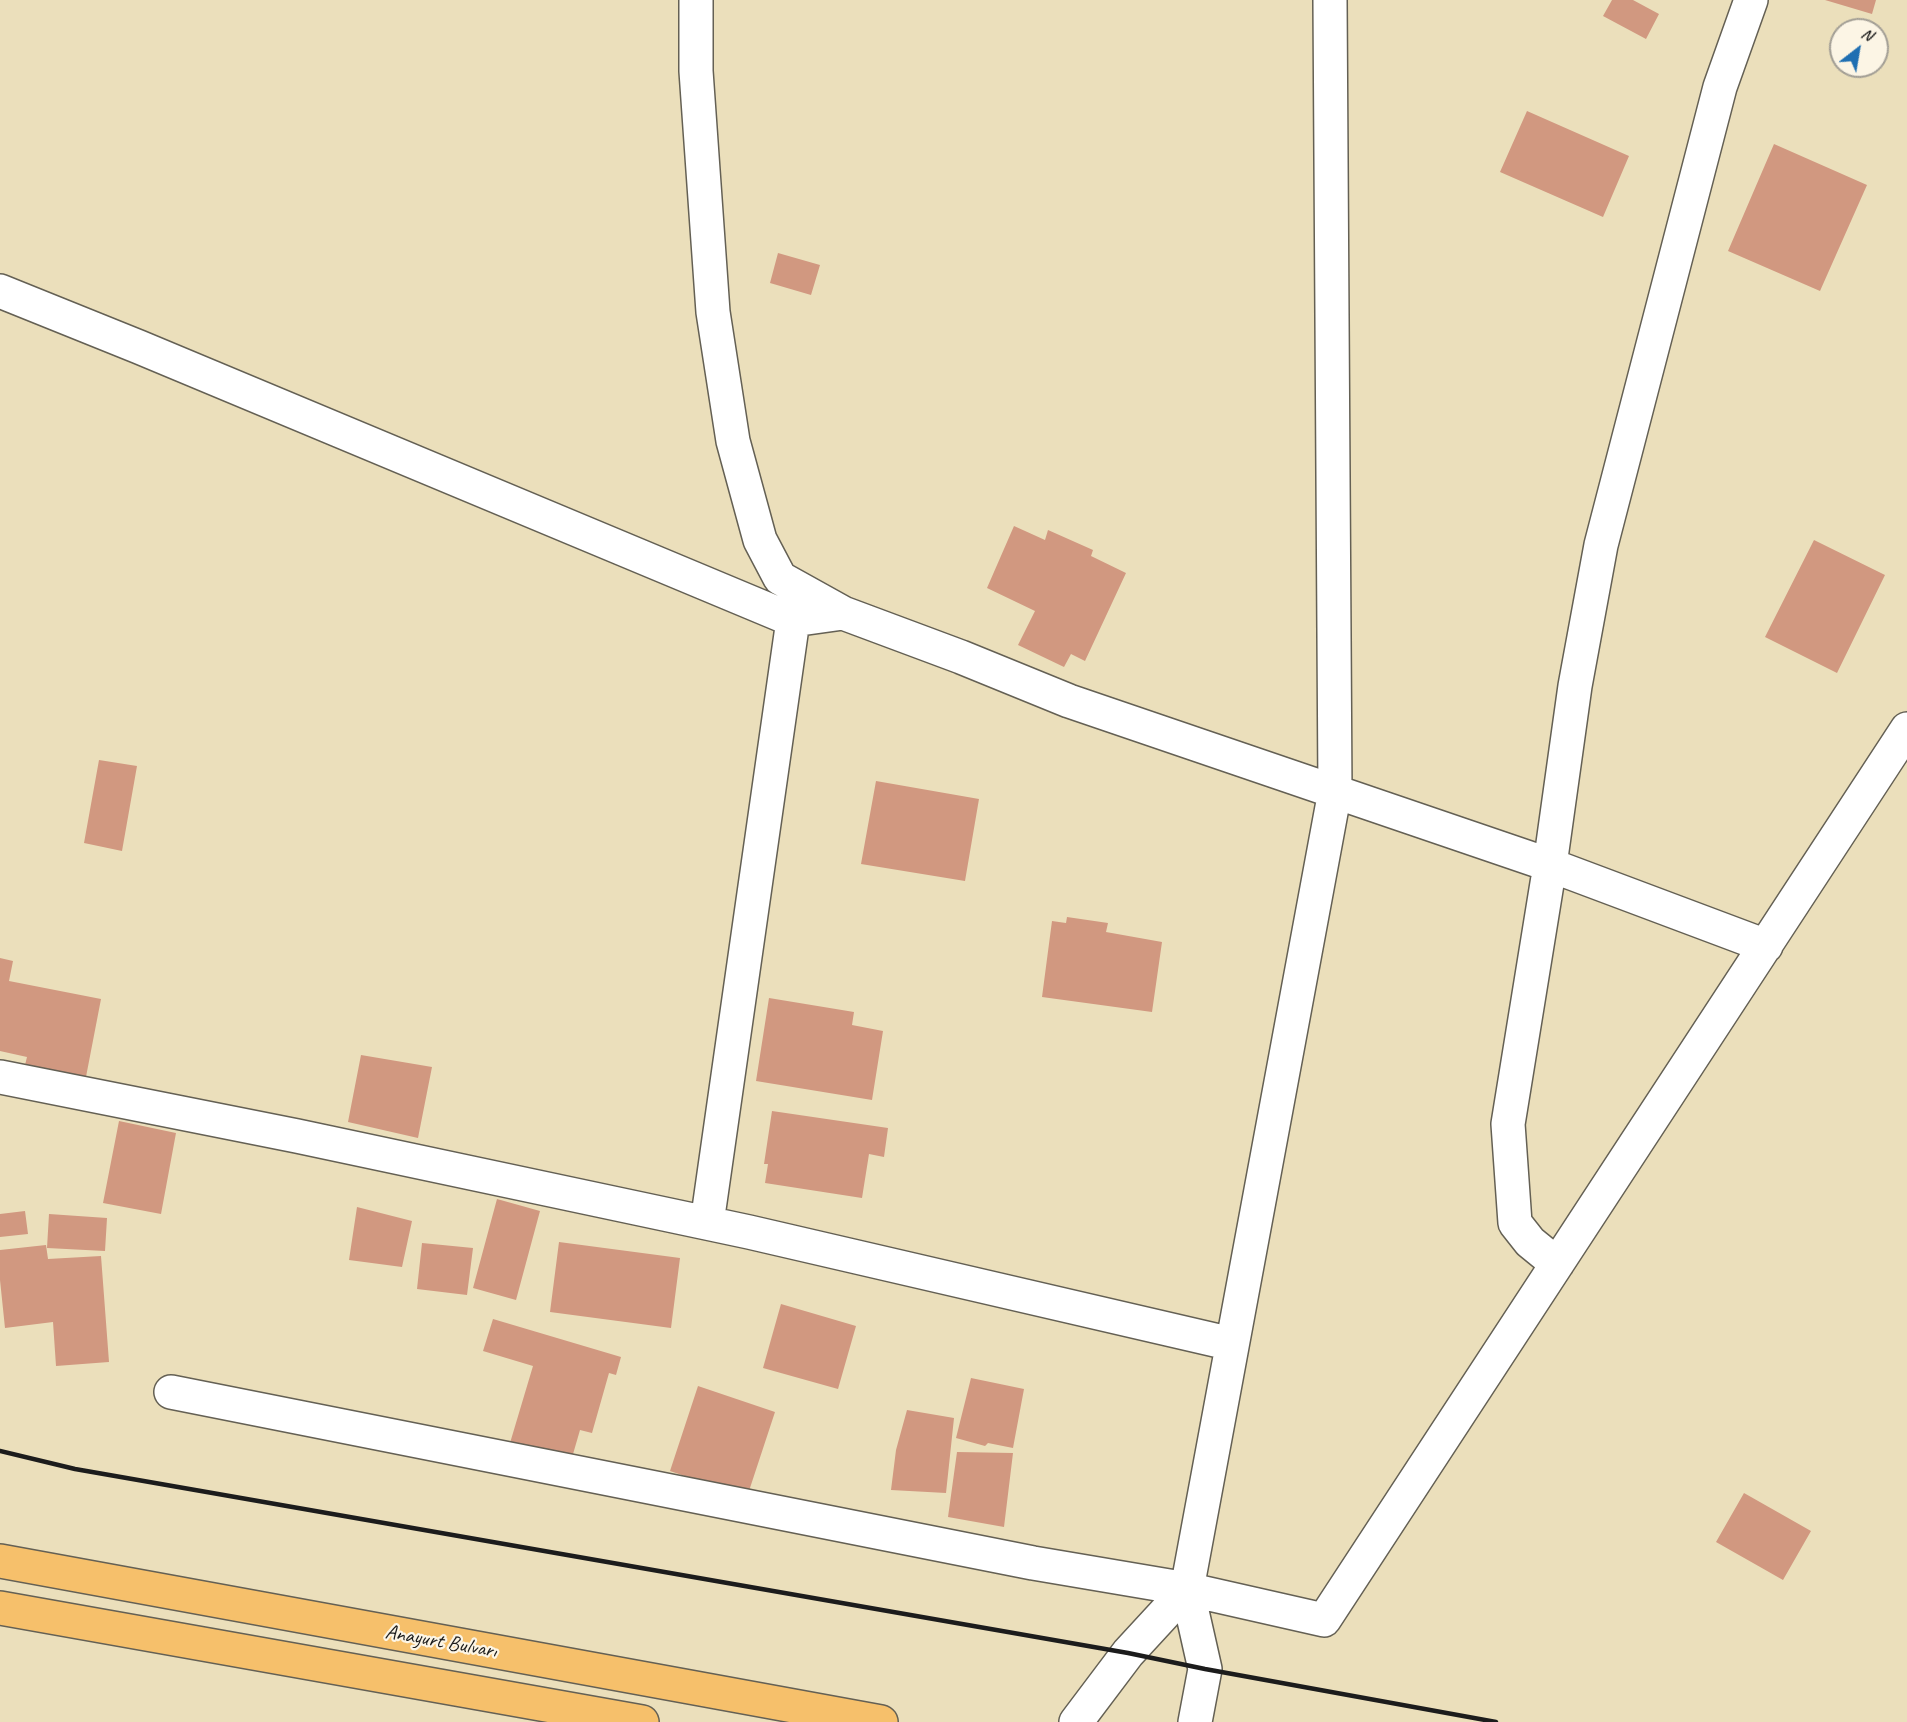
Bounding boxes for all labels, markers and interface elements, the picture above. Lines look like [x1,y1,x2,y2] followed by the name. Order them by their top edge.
[1829,18,1889,78] north arrow
[1858,23,1877,45] text: N
[383,1620,499,1664] street label: Anayurt Bulvarı

